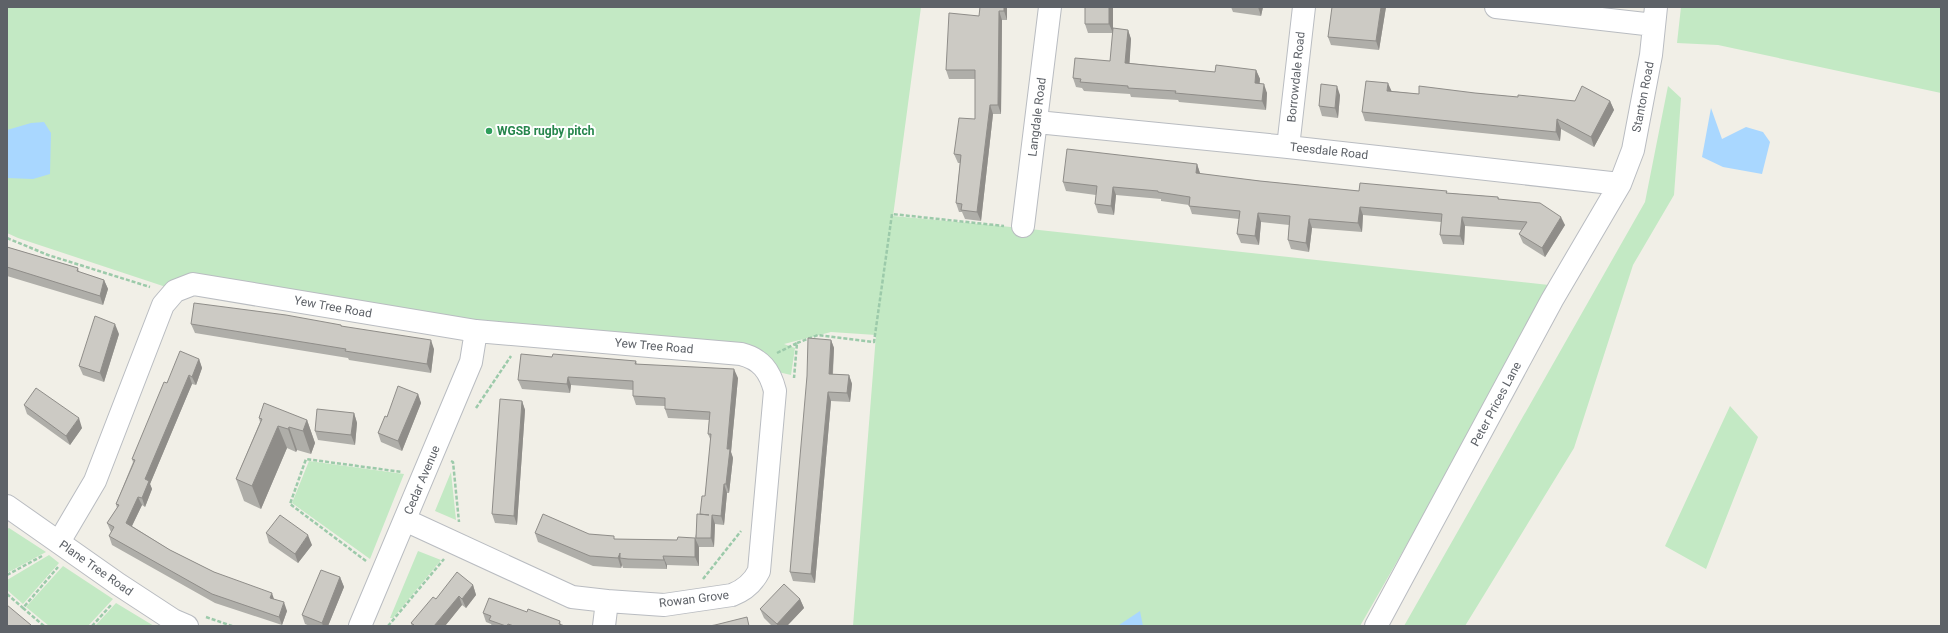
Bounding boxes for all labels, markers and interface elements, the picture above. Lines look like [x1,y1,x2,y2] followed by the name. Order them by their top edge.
[1284,31,1308,123] street label: Borrowdale Road
[1629,60,1657,134] street label: Stanton Road
[1025,77,1049,157] street label: Langdale Road
[497,124,595,138] place label: WGSB rugby pitch
[484,126,494,136] marker: WGSB rugby pitch
[1289,140,1369,162] street label: Teesdale Road
[293,293,373,321] street label: Yew Tree Road
[614,336,694,356] street label: Yew Tree Road
[1468,359,1524,449] street label: Peter Prices Lane
[401,443,443,517] street label: Cedar Avenue
[56,537,136,599] street label: Plane Tree Road
[658,588,730,610] street label: Rowan Grove

